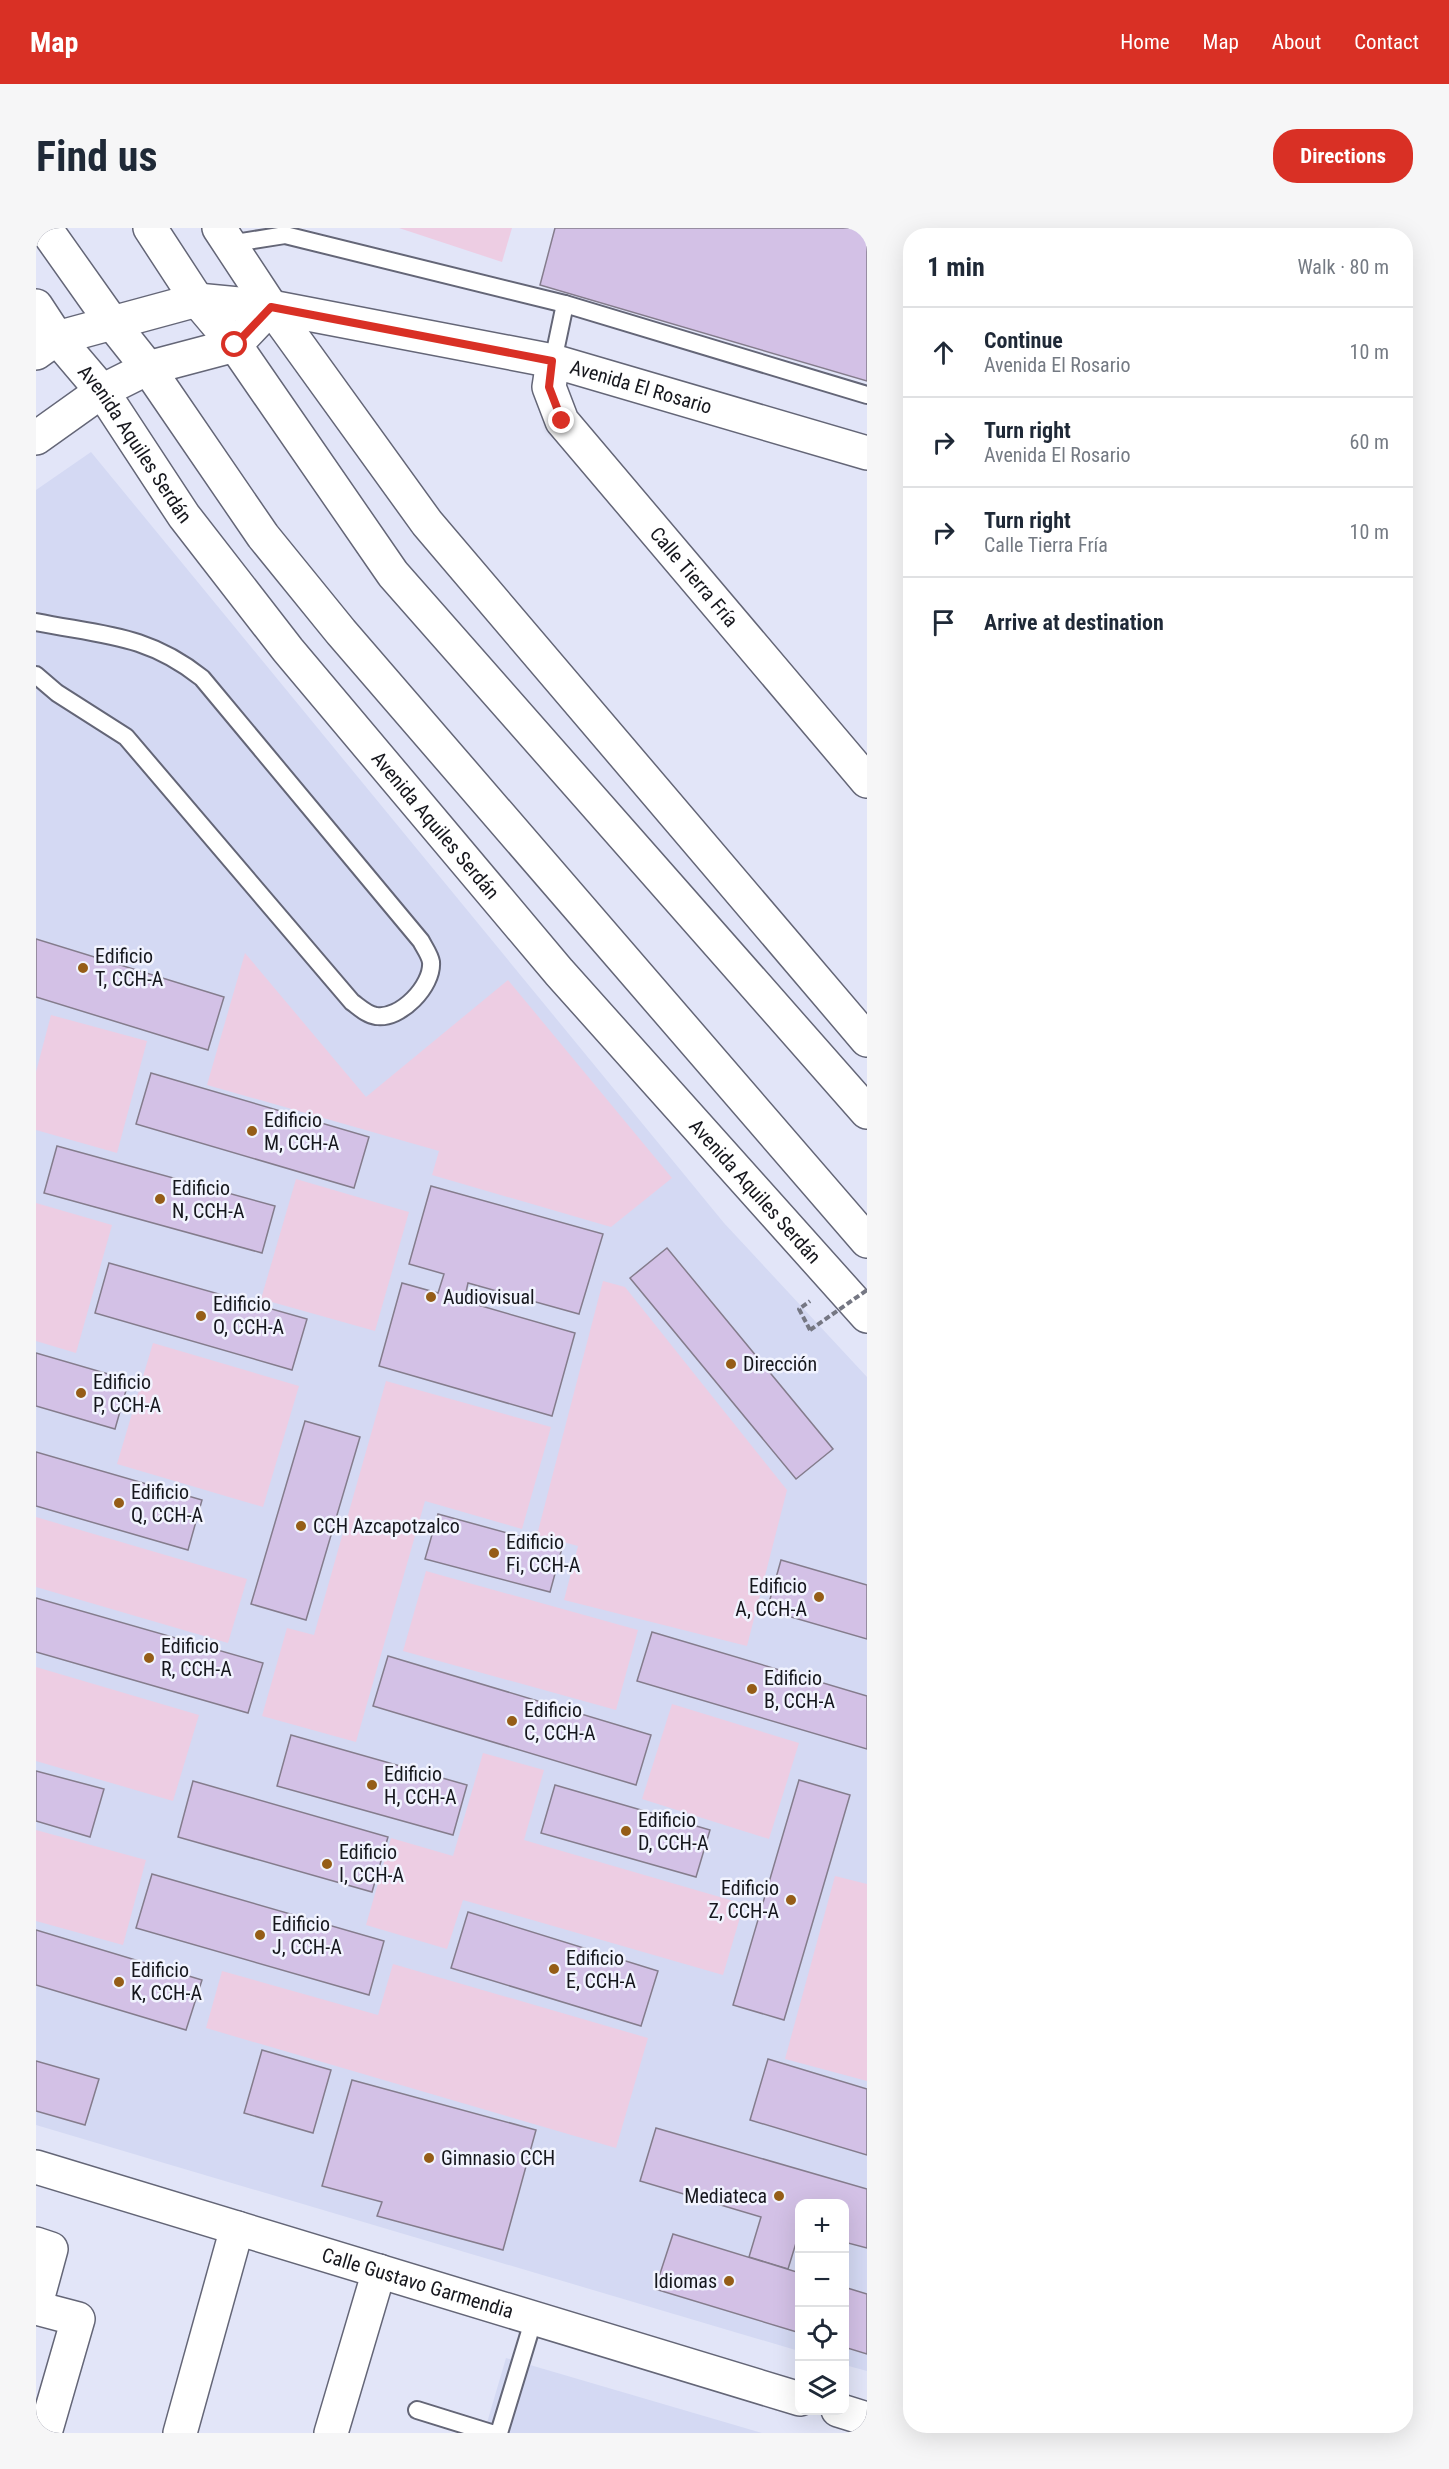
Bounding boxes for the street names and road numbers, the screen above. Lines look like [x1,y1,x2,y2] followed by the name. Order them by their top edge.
[567,355,715,419] street label: Avenida El Rosario
[73,360,197,528] street label: Avenida Aquiles Serdán
[645,522,743,632] street label: Calle Tierra Fría
[367,747,504,904] street label: Avenida Aquiles Serdán
[684,1114,826,1268] street label: Avenida Aquiles Serdán
[319,2243,516,2323] street label: Calle Gustavo Garmendia

